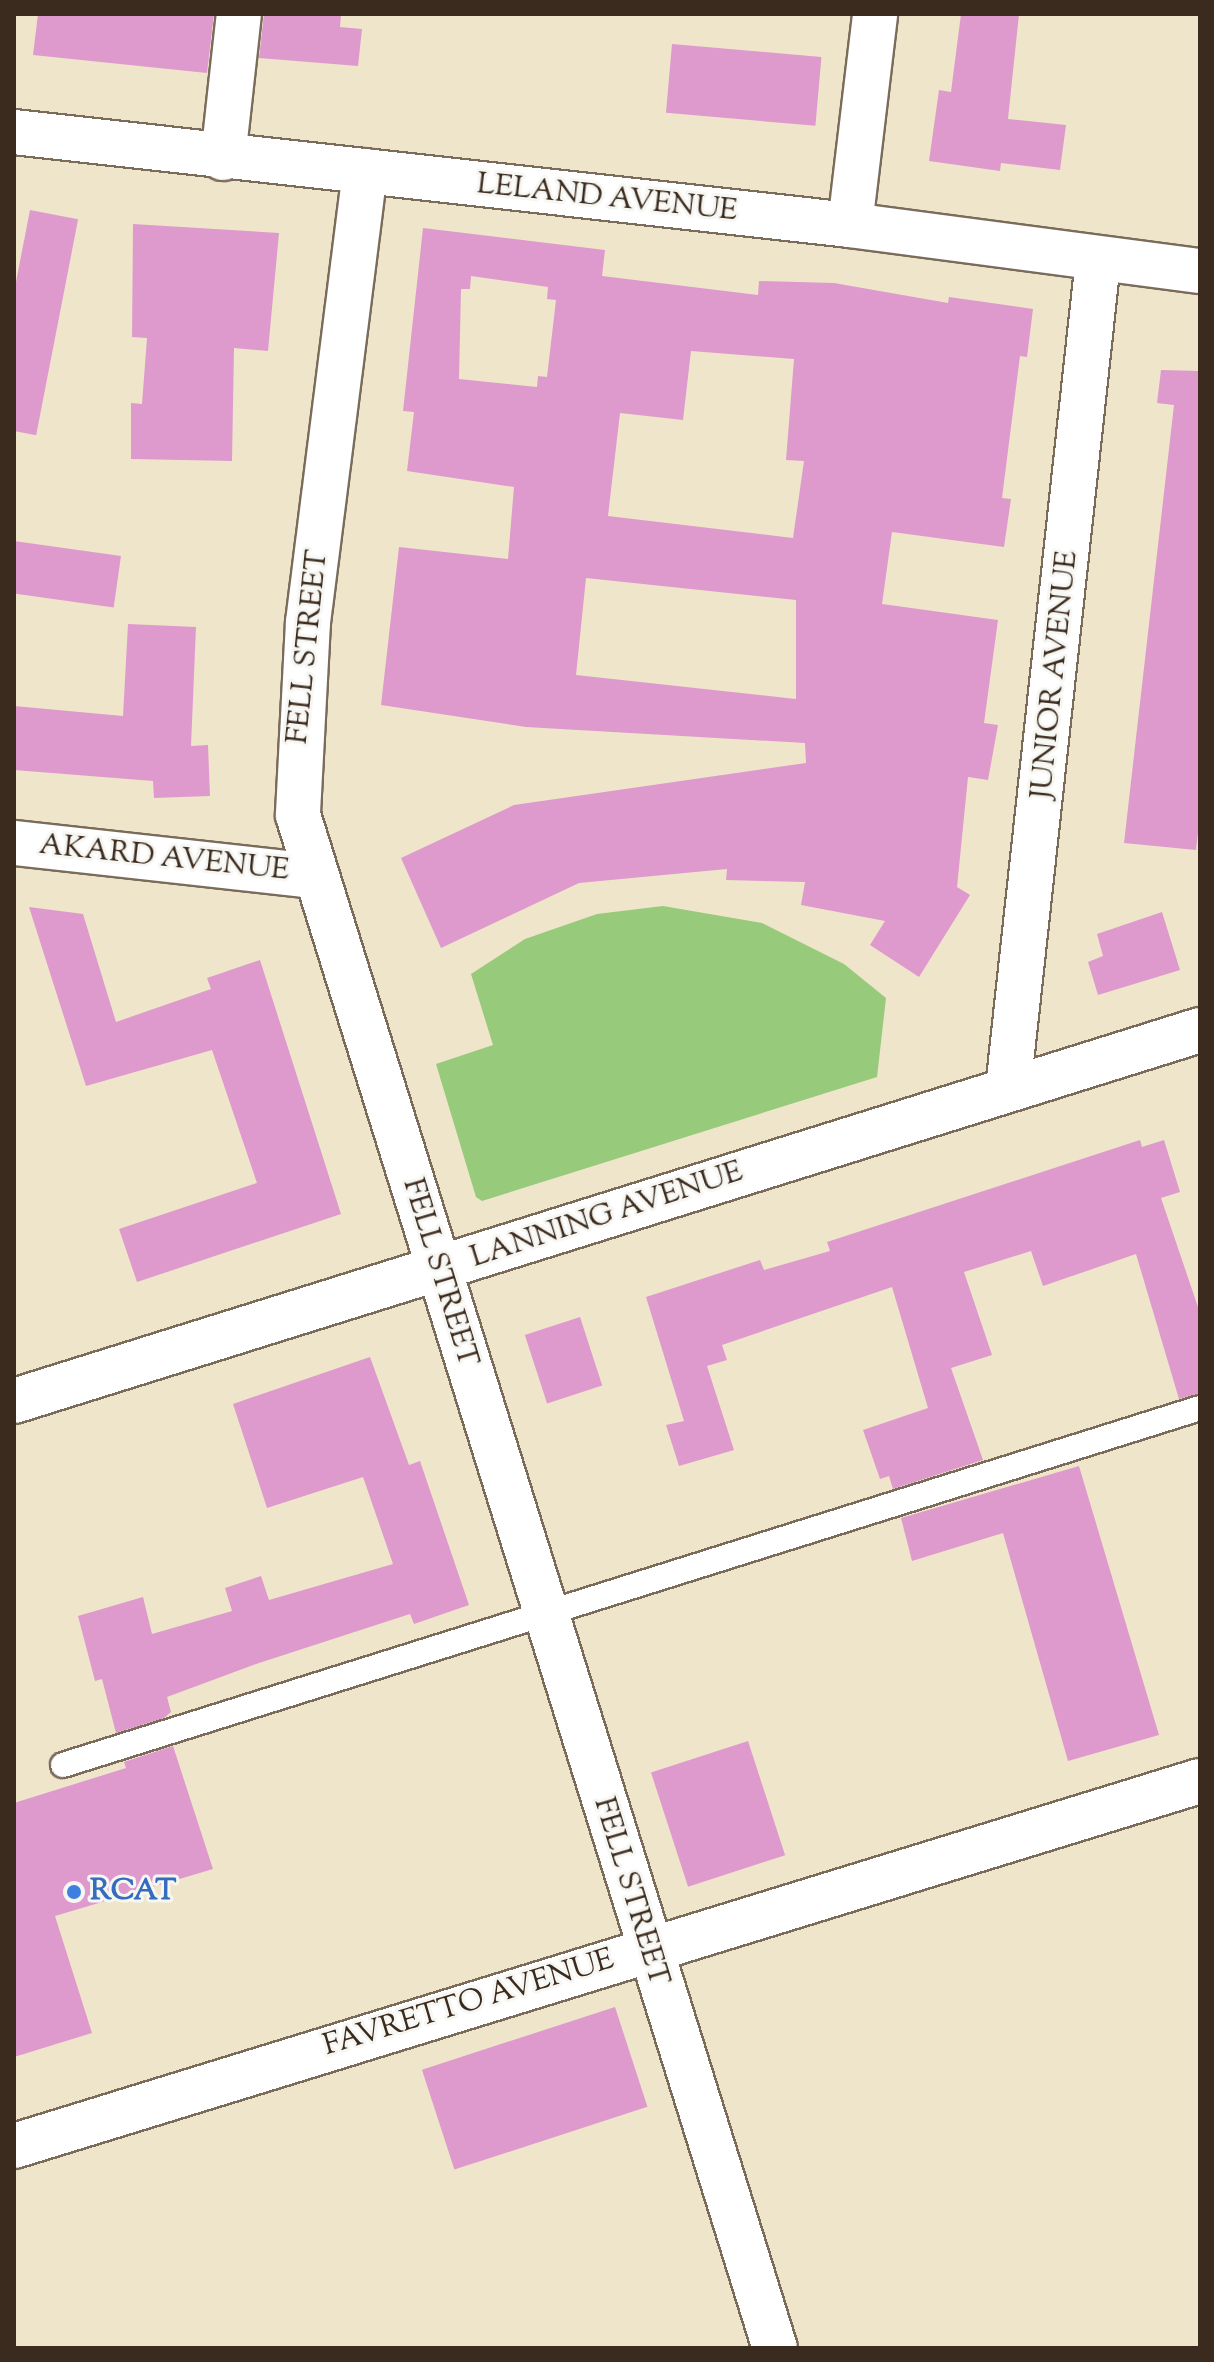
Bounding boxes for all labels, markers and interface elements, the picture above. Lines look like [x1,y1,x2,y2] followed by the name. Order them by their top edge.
[475,167,739,231] street label: LELAND AVENUE
[281,548,337,746] street label: FELL STREET
[1025,549,1087,801] street label: JUNIOR AVENUE
[37,828,291,890] street label: AKARD AVENUE
[466,1155,748,1277] street label: LANNING AVENUE
[393,1174,485,1372] street label: FELL STREET
[584,1793,676,1991] street label: FELL STREET
[90,1874,176,1910] place label: RCAT
[65,1883,83,1901] marker: RCAT
[319,1943,619,2065] street label: FAVRETTO AVENUE

